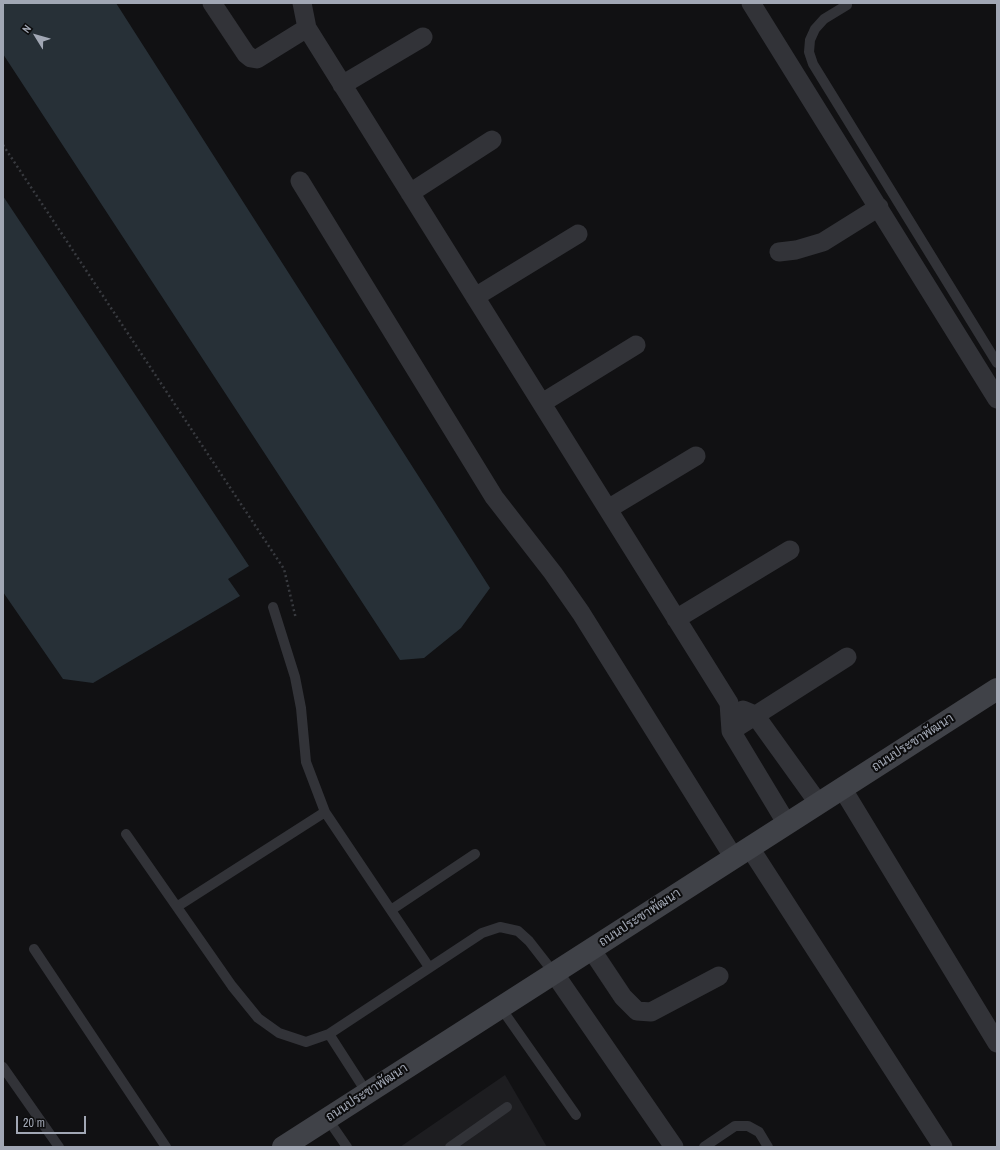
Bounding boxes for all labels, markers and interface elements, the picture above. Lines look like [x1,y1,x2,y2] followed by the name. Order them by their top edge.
[16,16,56,56] north arrow
[19,22,34,36] text: N
[869,711,957,775] street label: ถนนประชาพัฒนา
[596,886,684,950] street label: ถนนประชาพัฒนา
[323,1061,411,1125] street label: ถนนประชาพัฒนา
[18,1108,88,1134] scale bar
[23,1115,45,1131] text: 20 m

